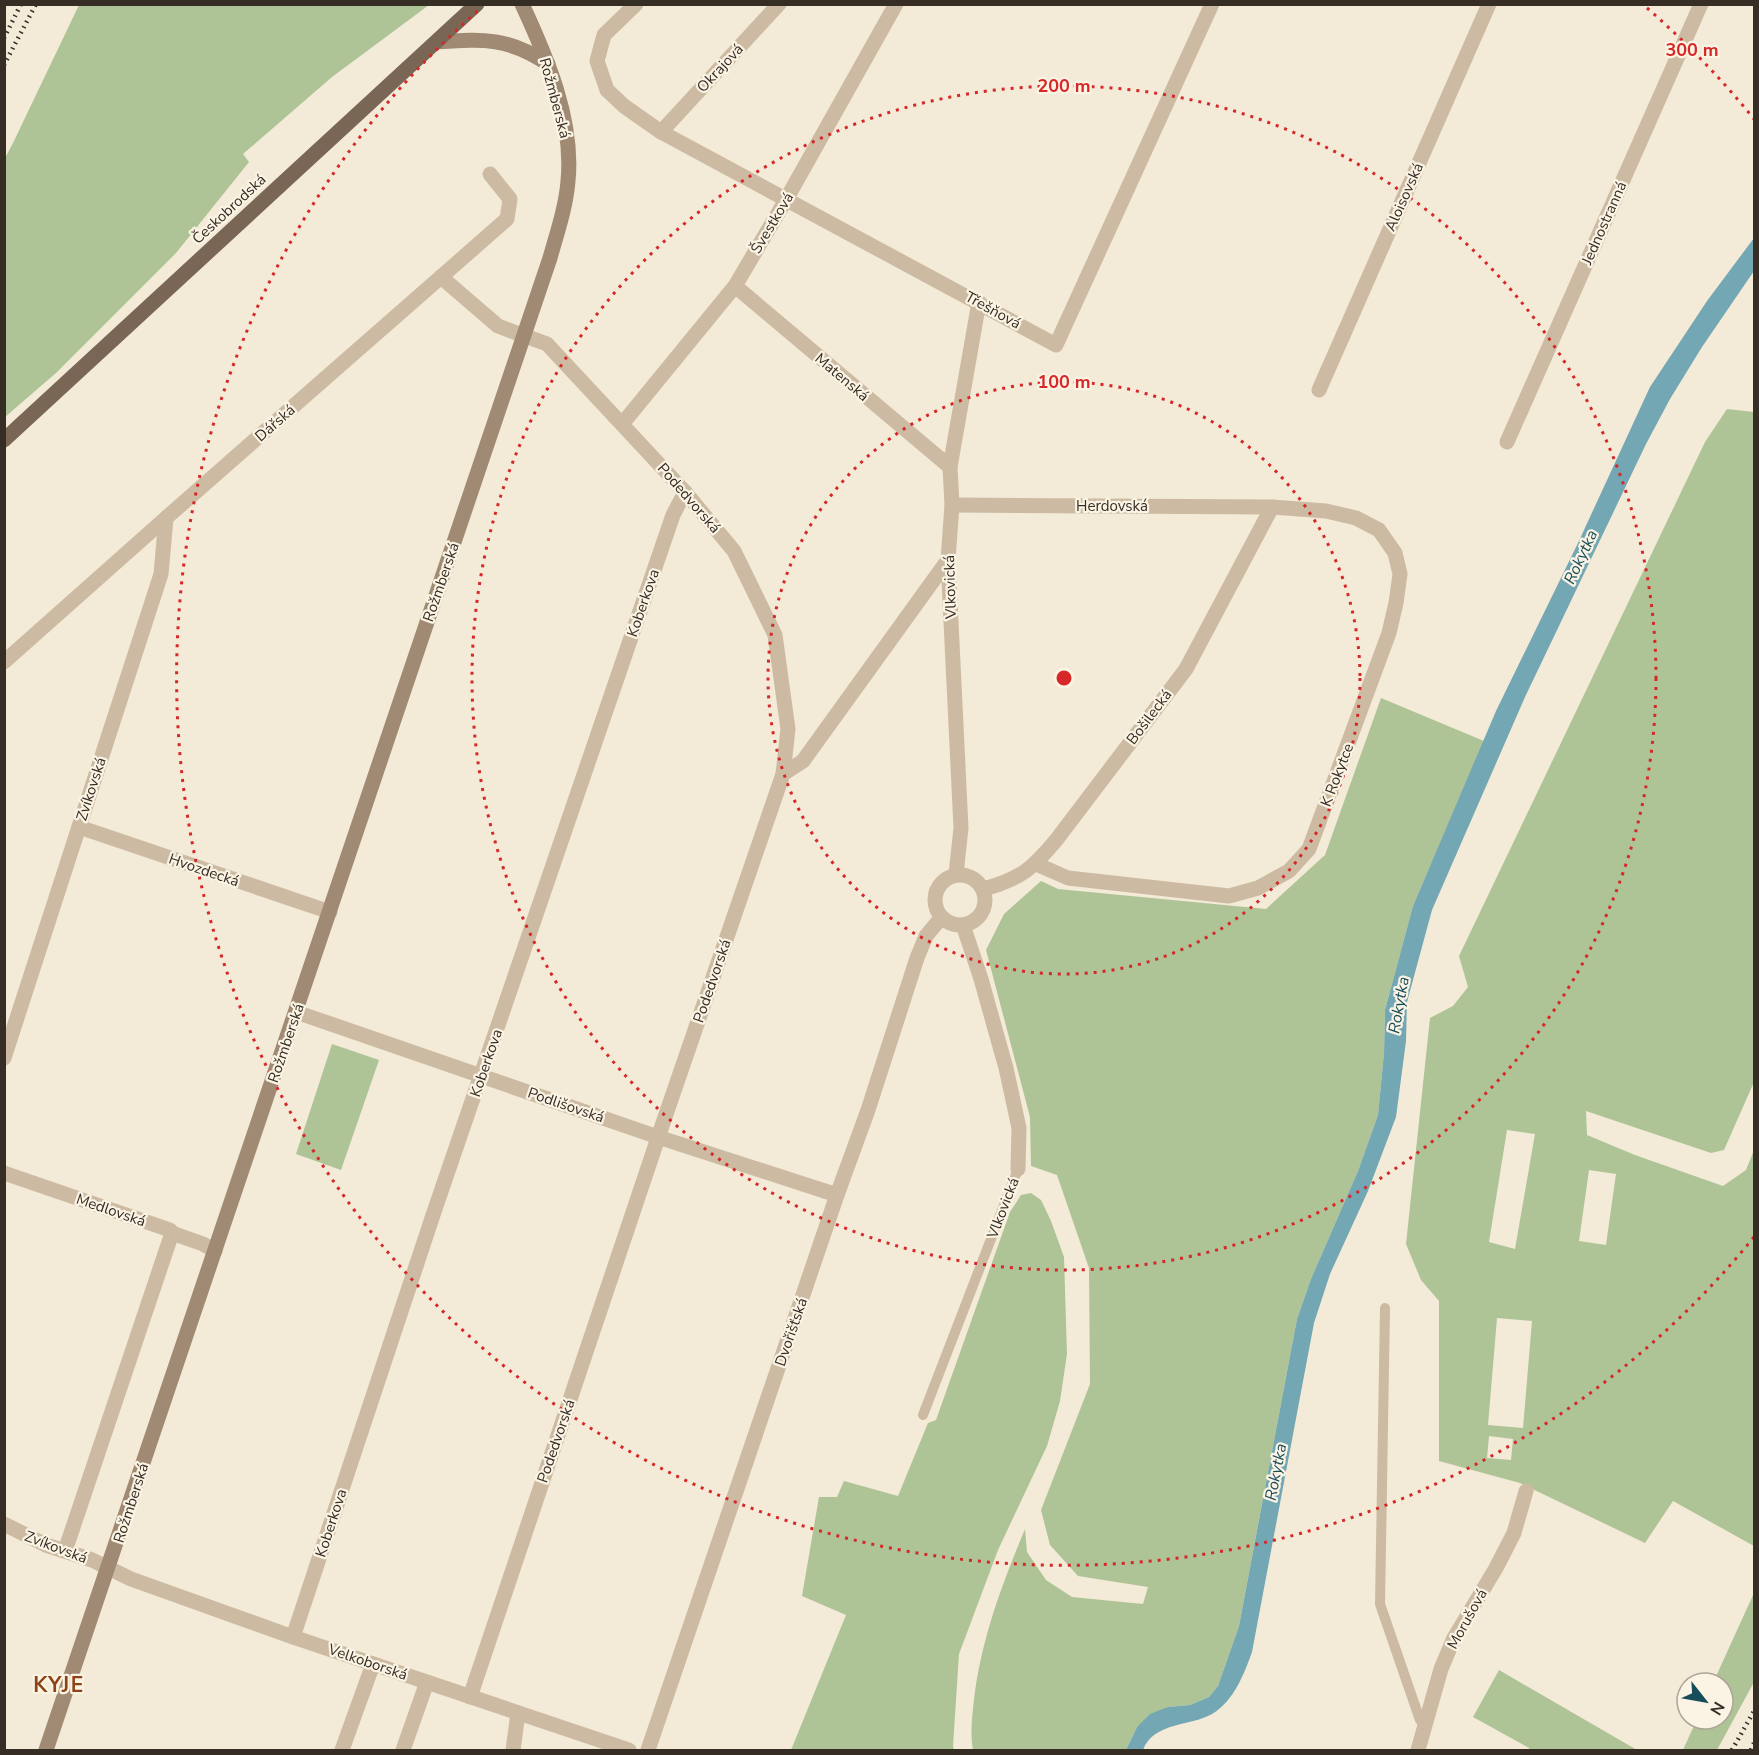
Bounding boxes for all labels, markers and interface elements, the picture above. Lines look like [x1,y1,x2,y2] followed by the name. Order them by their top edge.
[1665,38,1719,62] text: 300 m
[692,39,748,97] street label: Okrajová
[535,56,575,140] street label: Rožmberská
[1037,74,1091,98] text: 200 m
[1380,160,1428,234] street label: Aloisovská
[187,169,270,248] street label: Českobrodská
[1576,178,1631,269] street label: Jednostranná
[745,188,798,257] street label: Švestková
[962,287,1024,333] street label: Třešňová
[811,348,873,406] street label: Matenská
[1037,370,1091,394] text: 100 m
[251,400,299,446] street label: Dářská
[653,459,725,537] street label: Podedvorská
[1076,496,1148,516] street label: Herdovská
[1559,526,1603,588] water label: Rokytka
[418,540,464,624] street label: Rožmberská
[939,555,961,620] street label: Vlkovická
[622,566,664,640] street label: Koberkova
[1054,668,1074,688] centre of rings
[1122,685,1176,749] street label: Bošilecká
[1316,740,1358,810] street label: K Rokytce
[71,755,111,823] street label: Zvíkovská
[166,849,242,891] street label: Hvozdecká
[688,937,736,1025] street label: Podedvorská
[1383,975,1415,1035] water label: Rokytka
[263,1001,309,1085] street label: Rožmberská
[465,1026,507,1100] street label: Koberkova
[525,1083,607,1127] street label: Podlišovská
[982,1175,1024,1242] street label: Vlkovická
[74,1189,148,1231] street label: Medlovská
[770,1295,812,1369] street label: Dvořišťská
[532,1397,580,1485] street label: Podedvorská
[1260,1442,1292,1502] water label: Rokytka
[109,1461,153,1545] street label: Rožmberská
[311,1486,351,1560] street label: Koberkova
[22,1526,90,1568] street label: Zvíkovská
[1442,1585,1492,1653] street label: Morušová
[325,1639,410,1685] street label: Velkoborská
[33,1671,85,1699] district label: KYJE
[1675,1671,1735,1731] north arrow
[1704,1697,1730,1719] text: N

